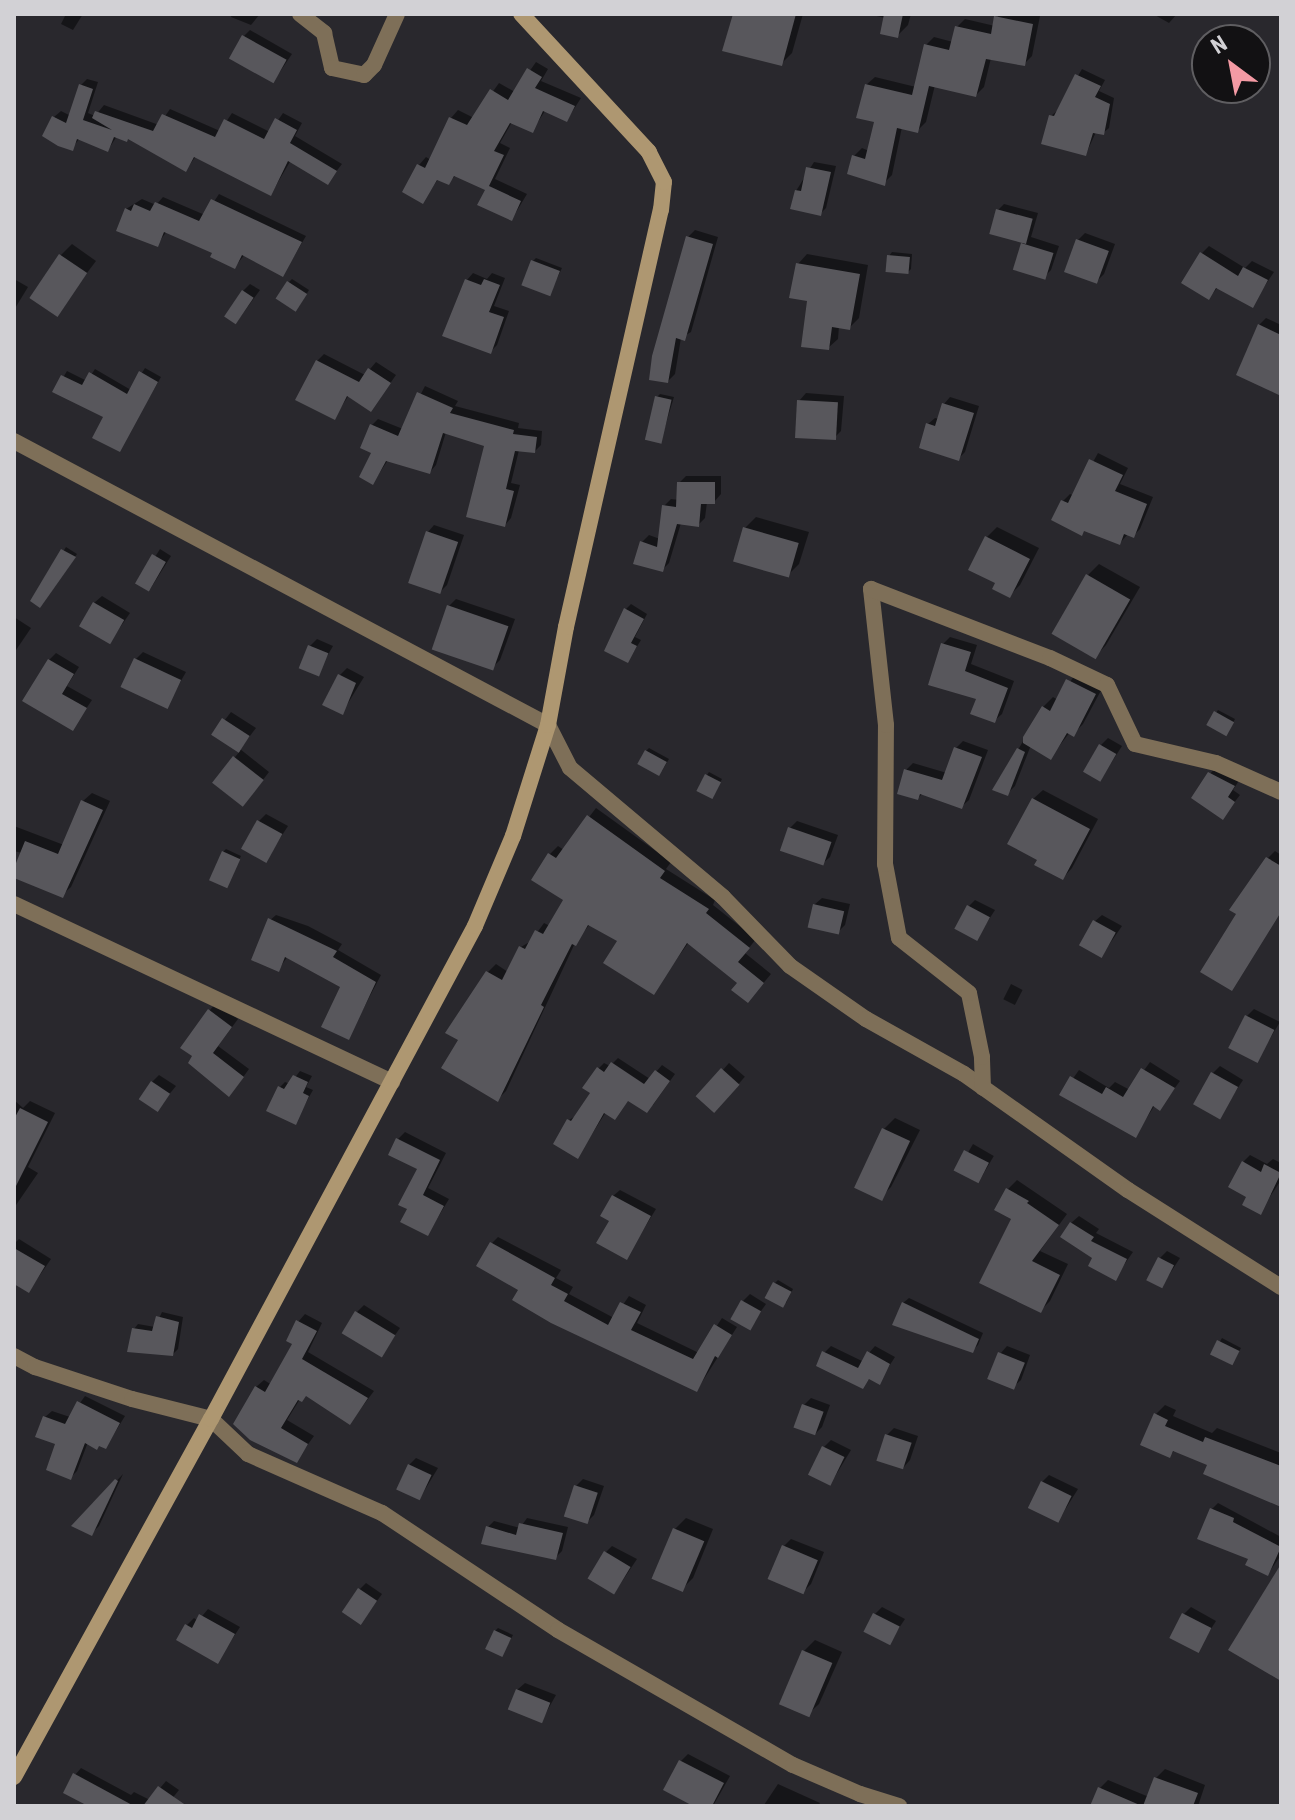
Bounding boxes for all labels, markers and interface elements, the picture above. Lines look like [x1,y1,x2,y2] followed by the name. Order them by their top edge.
[1191,24,1271,104] north arrow
[1207,31,1231,59] text: N

